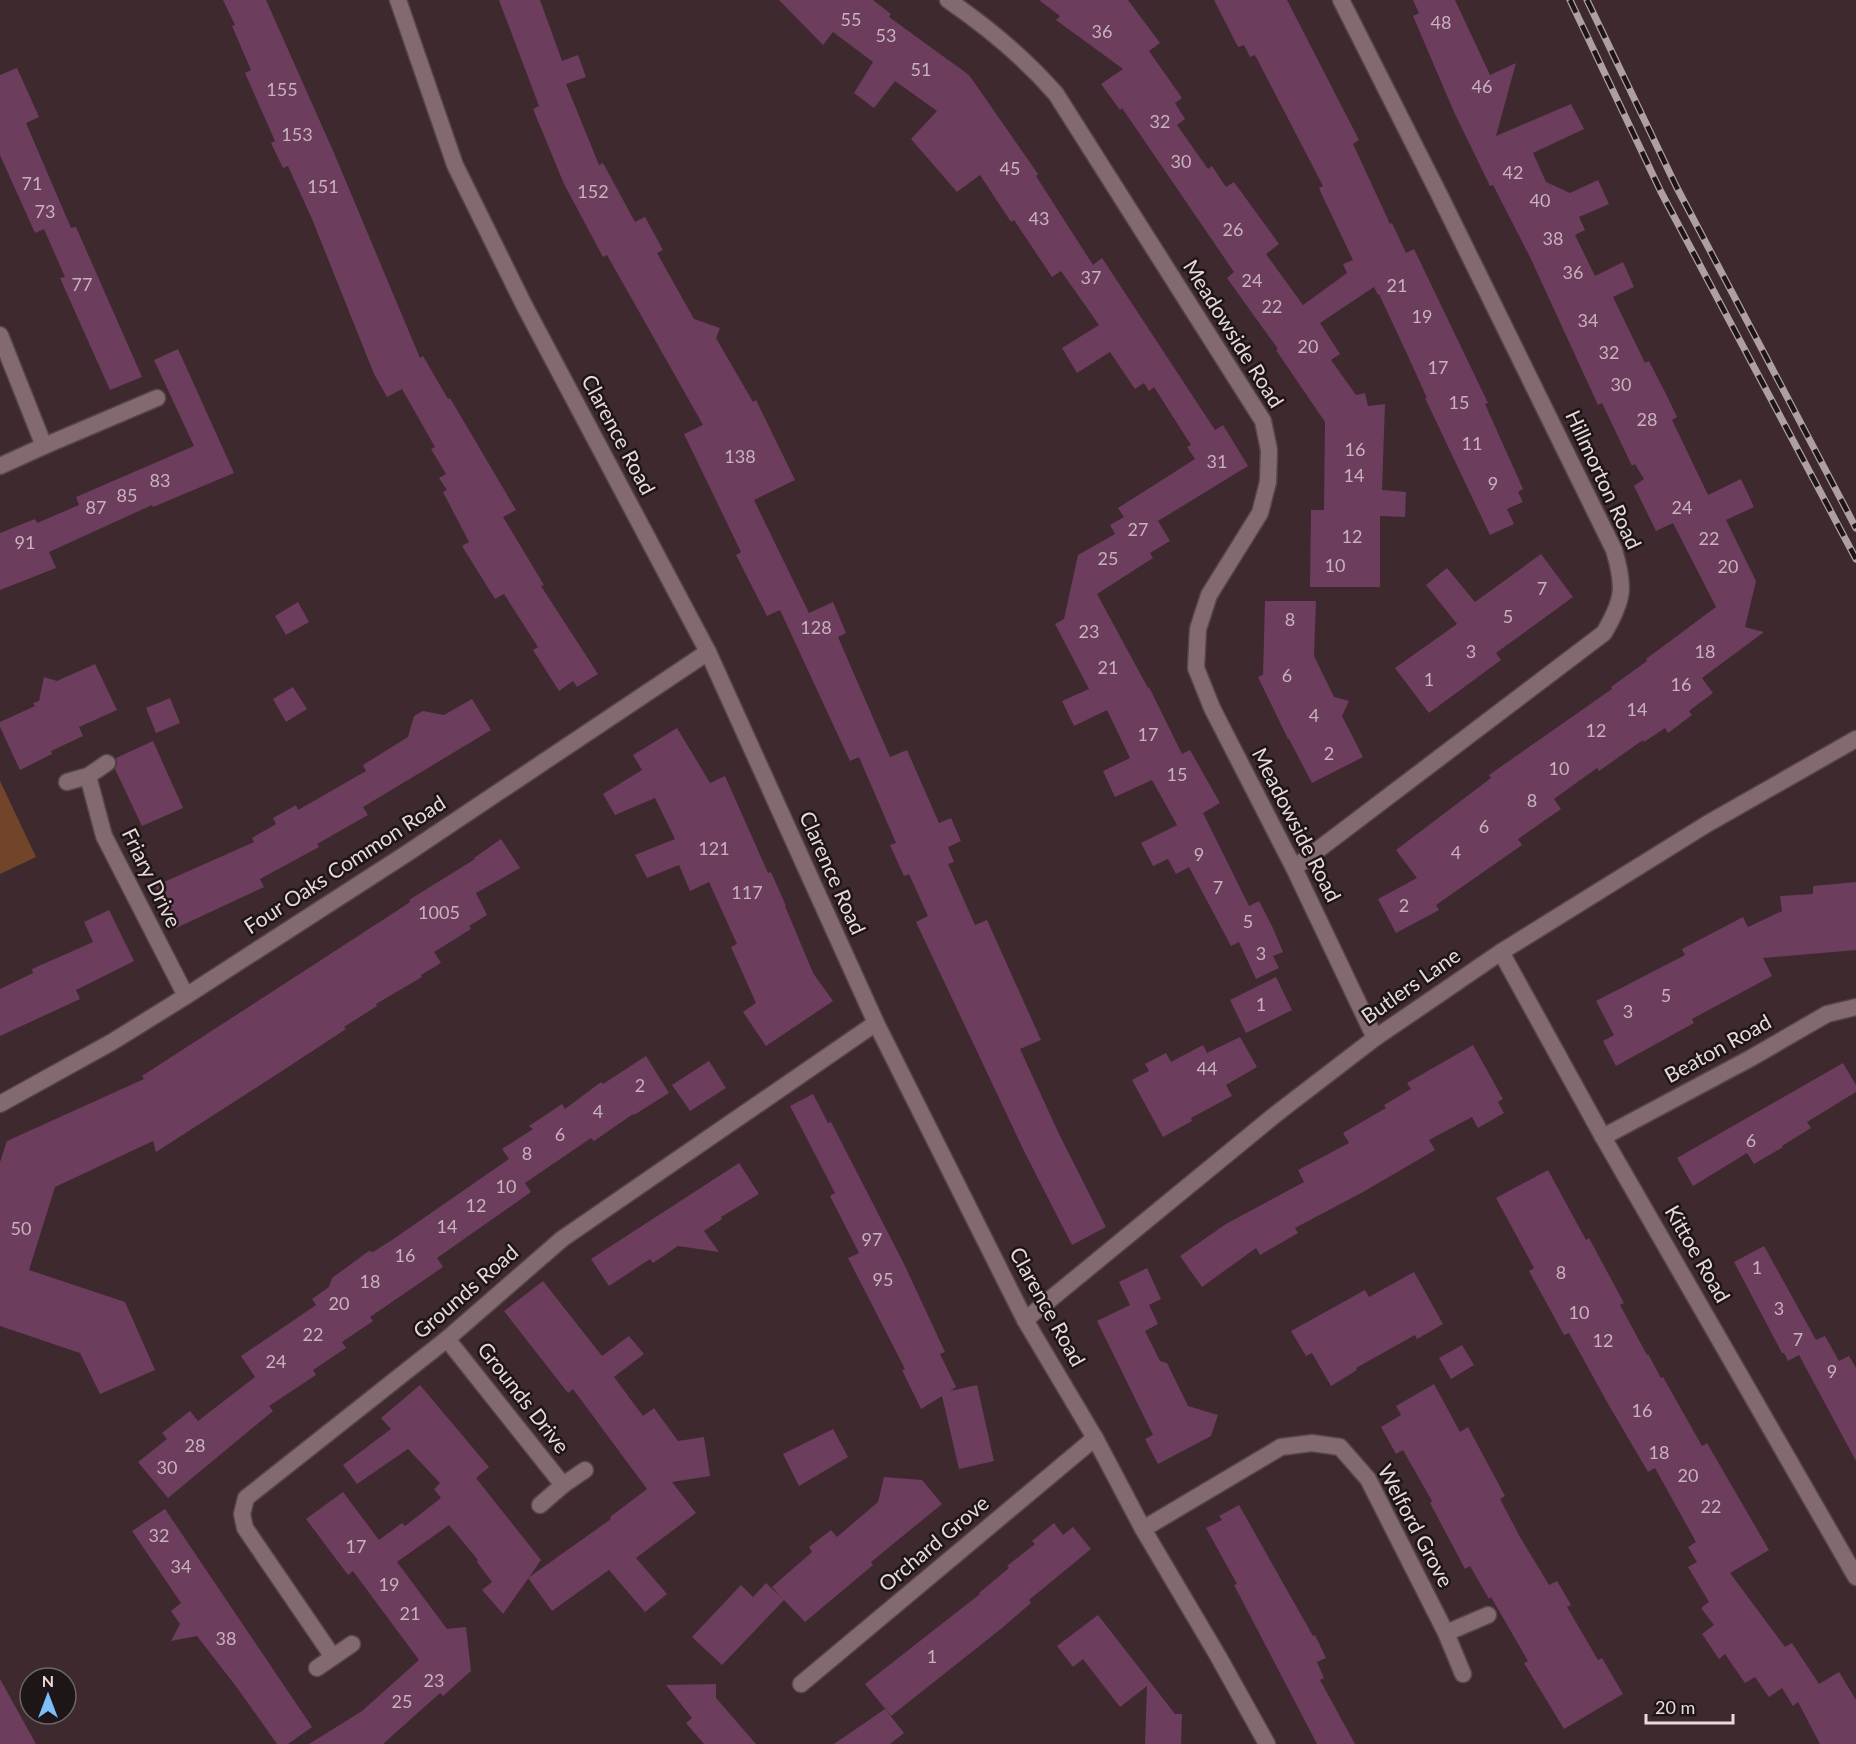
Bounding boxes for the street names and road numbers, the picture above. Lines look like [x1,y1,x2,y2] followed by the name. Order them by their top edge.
[1179,255,1290,412] street label: Meadowside Road
[577,370,661,499] street label: Clarence Road
[1561,406,1648,553] street label: Hillmorton Road
[1248,743,1347,906] street label: Meadowside Road
[239,789,450,938] street label: Four Oaks Common Road
[795,807,872,938] street label: Clarence Road
[118,824,187,931] street label: Friary Drive
[1356,942,1464,1028] street label: Butlers Lane
[1660,1008,1775,1087] street label: Beaton Road
[1660,1200,1736,1306] street label: Kittoe Road
[408,1239,522,1343] street label: Grounds Road
[1005,1242,1091,1370] street label: Clarence Road
[473,1337,575,1458] street label: Grounds Drive
[1373,1460,1459,1591] street label: Welford Grove
[873,1490,993,1596] street label: Orchard Grove

